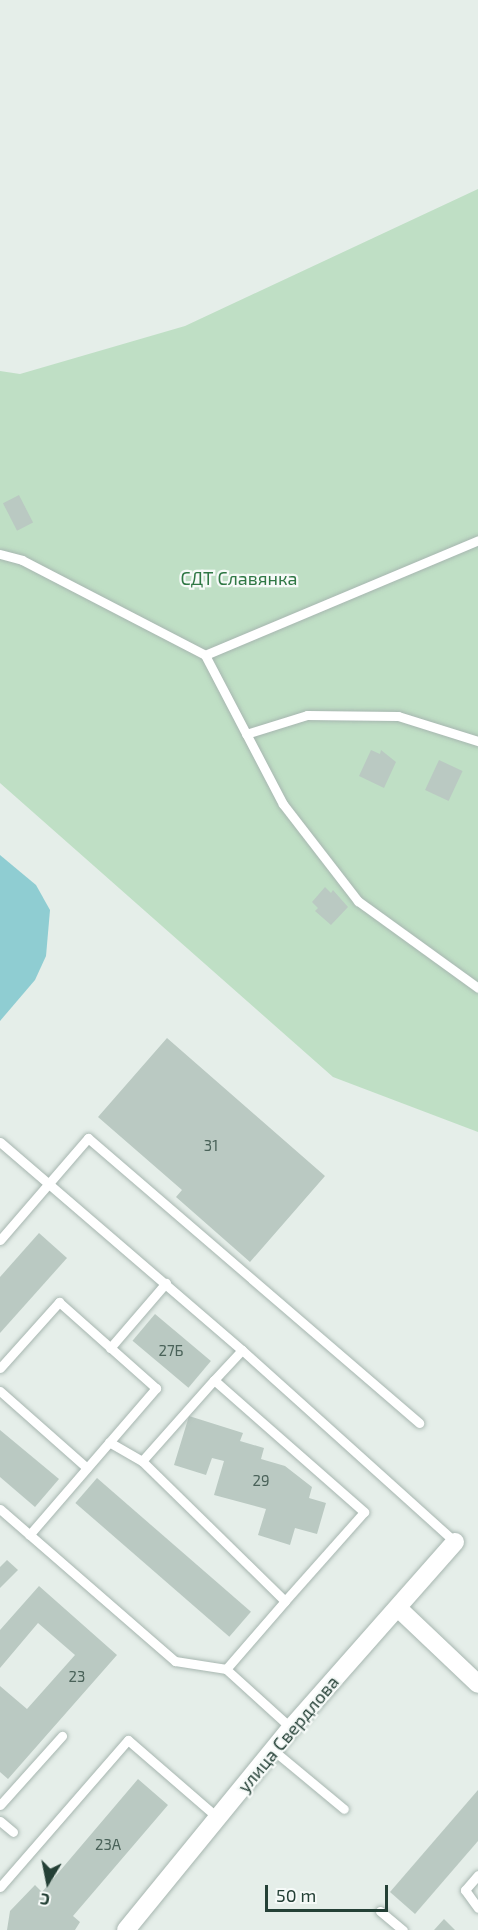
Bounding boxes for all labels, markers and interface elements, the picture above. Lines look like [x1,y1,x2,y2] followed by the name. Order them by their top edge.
[180,567,298,589] park label: СДТ Славянка
[204,1137,218,1155] house number: 31
[158,1342,184,1360] house number: 27Б
[252,1472,270,1490] house number: 29
[69,1668,85,1686] house number: 23
[233,1671,343,1797] street label: улица Свердлова
[95,1836,121,1854] house number: 23А
[18,1852,78,1912] north arrow
[268,1873,391,1911] scale bar
[276,1884,316,1906] text: 50 m
[39,1890,51,1910] text: С

